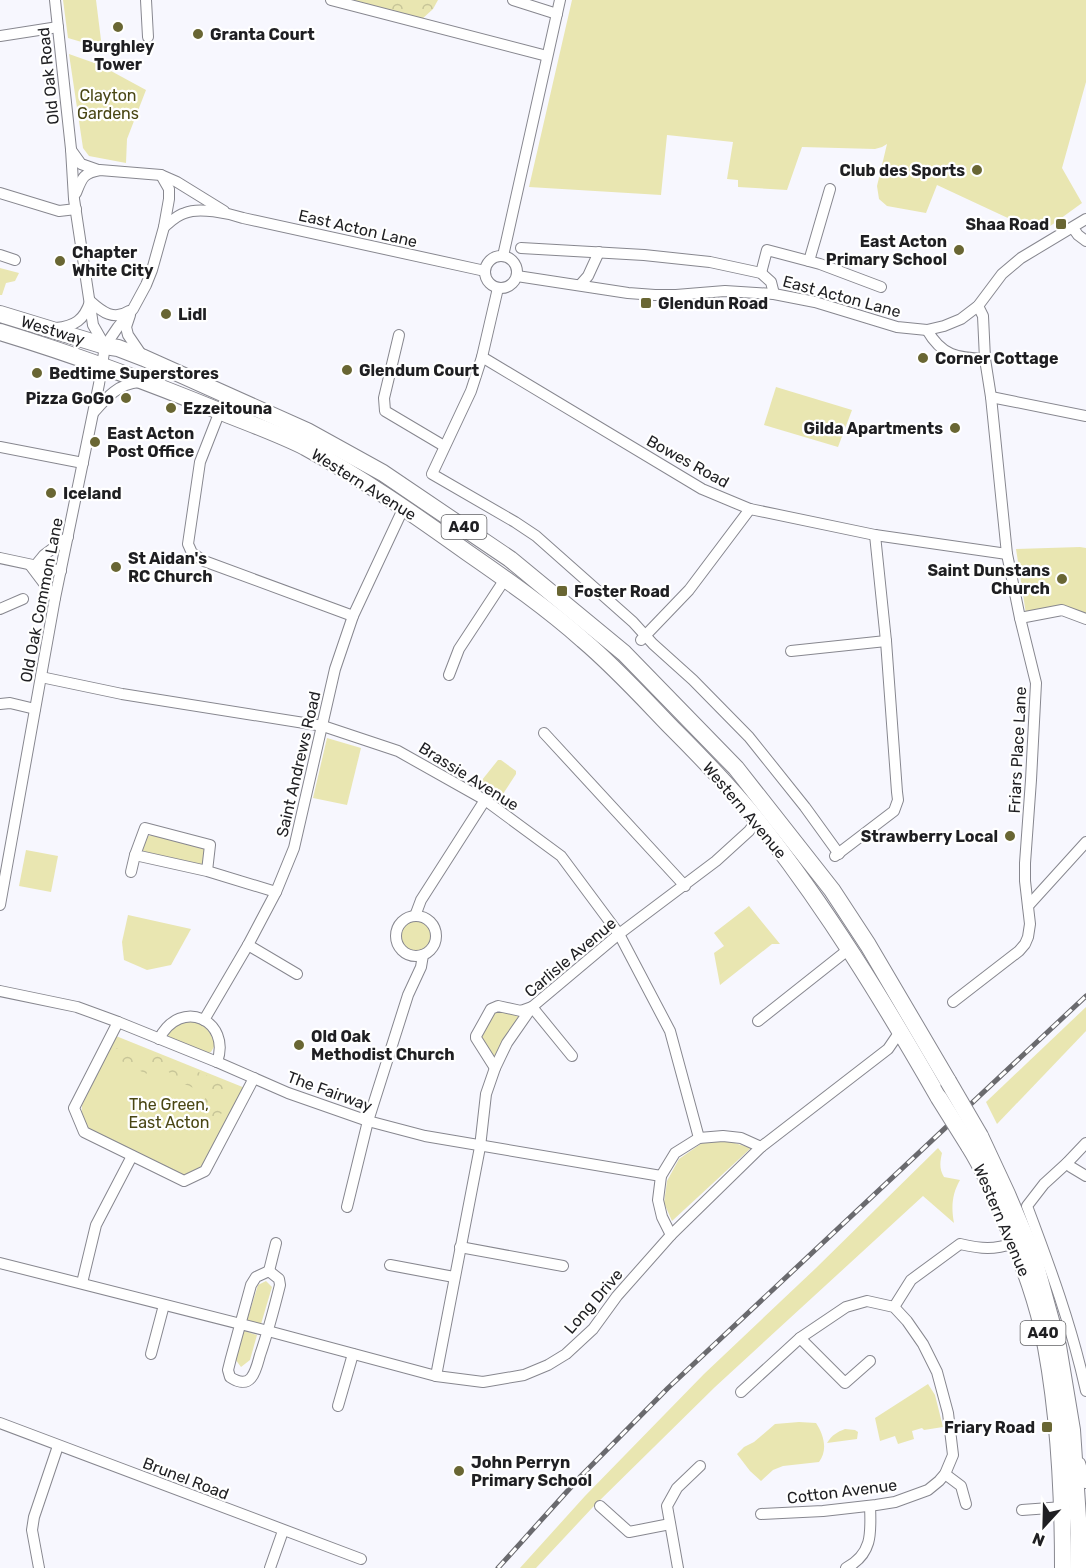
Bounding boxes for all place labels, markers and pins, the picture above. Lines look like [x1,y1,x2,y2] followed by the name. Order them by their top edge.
[111,20,125,34] marker: Burghley Tower
[210,25,315,44] place label: Granta Court
[191,27,205,41] marker: Granta Court
[82,37,155,74] place label: Burghley Tower
[840,161,965,180] place label: Club des Sports
[970,163,984,177] marker: Club des Sports
[965,215,1049,234] place label: Shaa Road
[1054,217,1068,231] marker: Shaa Road
[826,232,947,269] place label: East Acton Primary School
[72,243,154,280] place label: Chapter White City
[952,243,966,257] marker: East Acton Primary School
[53,254,67,268] marker: Chapter White City
[658,294,768,313] place label: Glendun Road
[639,296,653,310] marker: Glendun Road
[178,305,207,324] place label: Lidl
[159,307,173,321] marker: Lidl
[935,349,1058,368] place label: Corner Cottage
[916,351,930,365] marker: Corner Cottage
[359,361,480,380] place label: Glendum Court
[340,363,354,377] marker: Glendum Court
[49,364,219,383] place label: Bedtime Superstores
[30,366,44,380] marker: Bedtime Superstores
[25,389,114,408] place label: Pizza GoGo
[119,391,133,405] marker: Pizza GoGo
[183,399,272,418] place label: Ezzeitouna
[164,401,178,415] marker: Ezzeitouna
[803,419,943,438] place label: Gilda Apartments
[948,421,962,435] marker: Gilda Apartments
[107,424,194,461] place label: East Acton Post Office
[88,435,102,449] marker: East Acton Post Office
[63,484,122,503] place label: Iceland
[44,486,58,500] marker: Iceland
[128,549,213,586] place label: St Aidan's RC Church
[109,560,123,574] marker: St Aidan's RC Church
[927,561,1050,598] place label: Saint Dunstans Church
[1055,572,1069,586] marker: Saint Dunstans Church
[574,582,670,601] place label: Foster Road
[555,584,569,598] marker: Foster Road
[861,827,998,846] place label: Strawberry Local
[1003,829,1017,843] marker: Strawberry Local
[311,1027,455,1064] place label: Old Oak Methodist Church
[292,1038,306,1052] marker: Old Oak Methodist Church
[944,1418,1035,1437] place label: Friary Road
[1040,1420,1054,1434] marker: Friary Road
[471,1453,592,1490] place label: John Perryn Primary School
[452,1464,466,1478] marker: John Perryn Primary School

